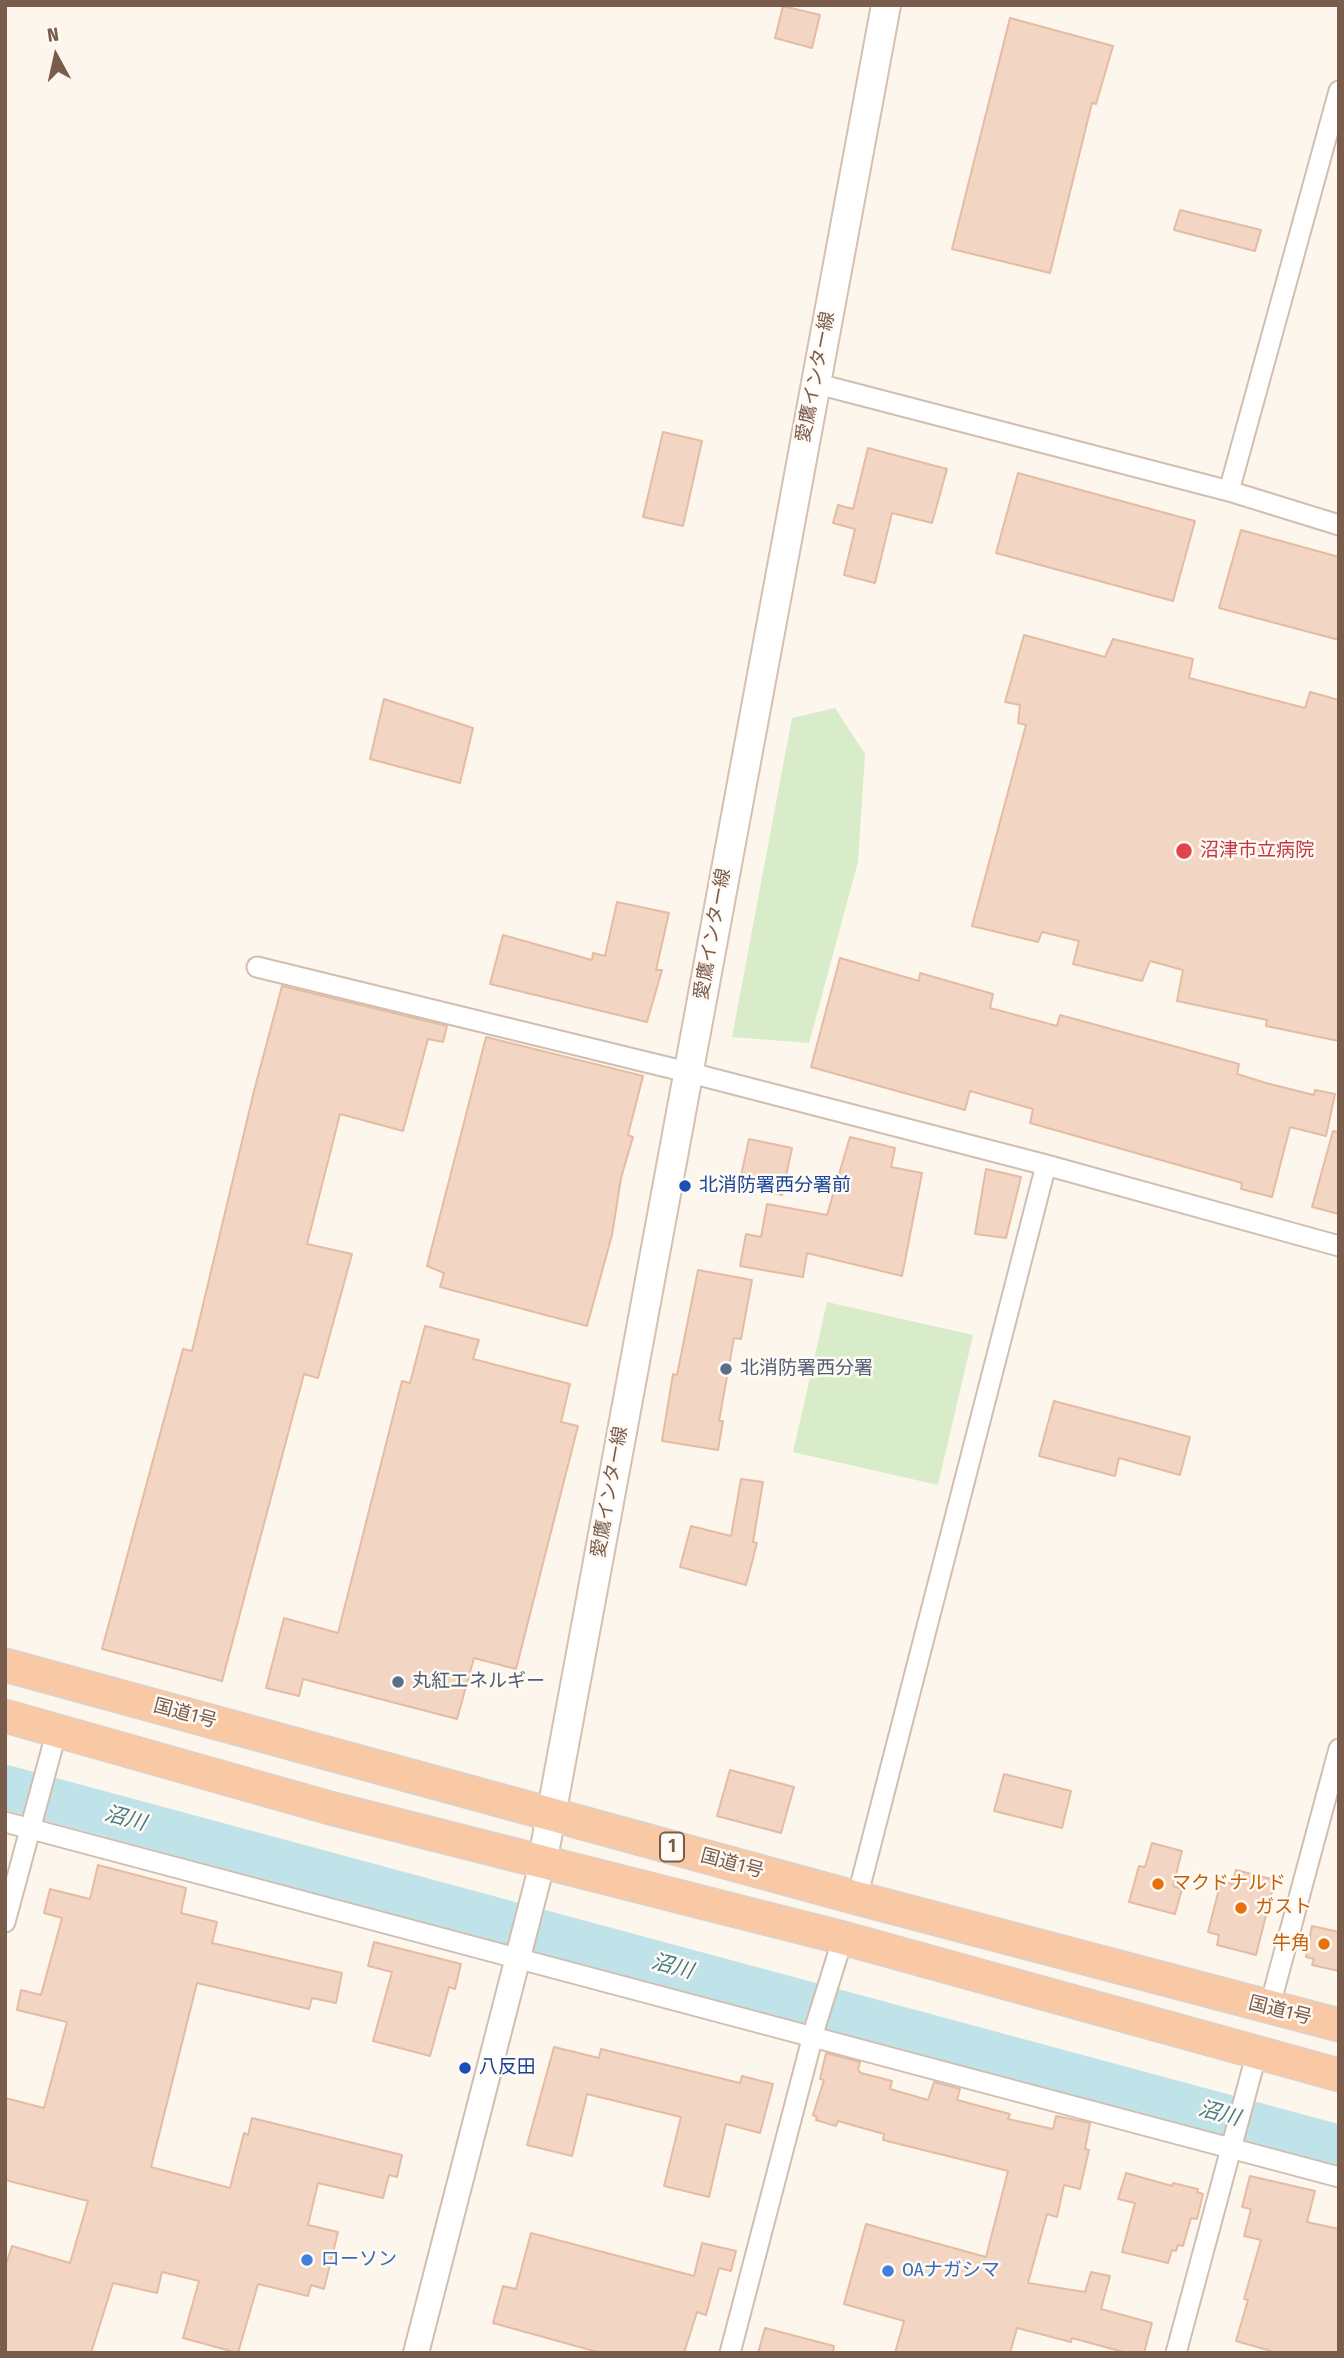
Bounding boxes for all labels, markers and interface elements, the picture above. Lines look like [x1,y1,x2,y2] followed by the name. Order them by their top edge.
[21,21,91,91] north arrow
[46,23,60,47] text: N
[792,310,840,444] street label: 愛鷹インター線
[1200,840,1314,862] place label: 沼津市立病院
[1174,841,1194,861] marker: 沼津市立病院
[690,867,736,1001] street label: 愛鷹インター線
[699,1175,851,1197] place label: 北消防署西分署前
[677,1178,693,1194] marker: 北消防署西分署前
[740,1358,873,1380] place label: 北消防署西分署
[718,1361,734,1377] marker: 北消防署西分署
[587,1425,633,1559] street label: 愛鷹インター線
[412,1671,545,1693] place label: 丸紅エネルギー
[390,1674,406,1690] marker: 丸紅エネルギー
[151,1695,219,1733] street label: 国道1号
[101,1801,149,1837] water label: 沼川
[660,1832,684,1861] road number: 1
[698,1845,766,1883] street label: 国道1号
[1172,1873,1286,1895] place label: マクドナルド
[1150,1876,1166,1892] marker: マクドナルド
[1255,1897,1312,1919] place label: ガスト
[1233,1900,1249,1916] marker: ガスト
[1272,1933,1310,1955] place label: 牛角
[1316,1936,1332,1952] marker: 牛角
[648,1949,696,1985] water label: 沼川
[1246,1992,1314,2030] street label: 国道1号
[479,2057,536,2079] place label: 八反田
[457,2060,473,2076] marker: 八反田
[1195,2096,1243,2132] water label: 沼川
[321,2249,397,2271] place label: ローソン
[299,2252,315,2268] marker: ローソン
[902,2260,1000,2282] place label: OAナガシマ
[880,2263,896,2279] marker: OAナガシマ

